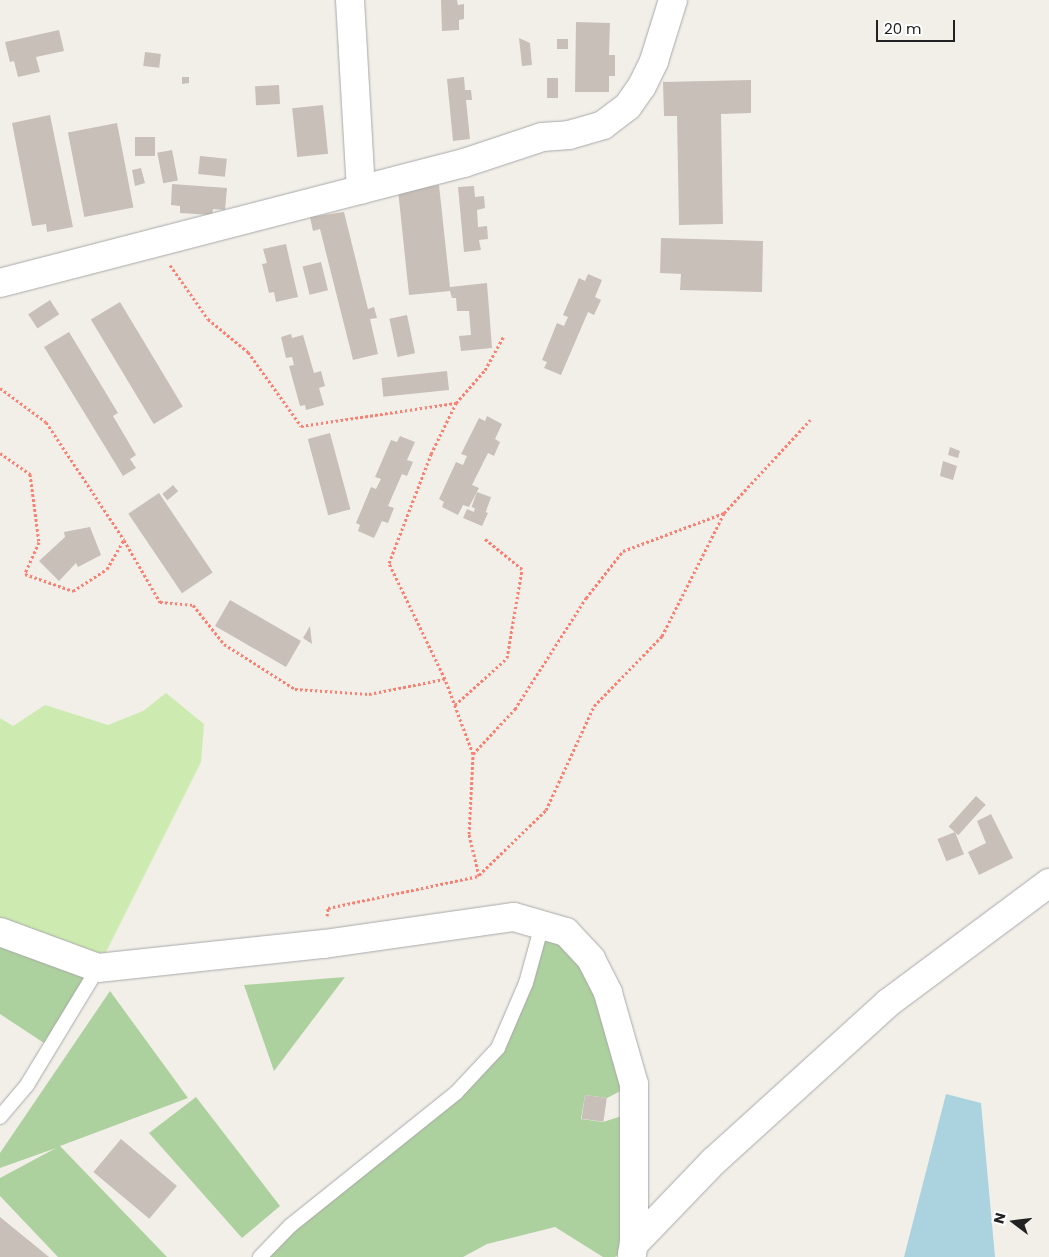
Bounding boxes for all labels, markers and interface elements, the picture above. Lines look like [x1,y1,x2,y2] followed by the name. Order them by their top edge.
[879,10,958,42] scale bar
[884,18,922,39] text: 20 m
[989,1197,1039,1247] north arrow
[988,1210,1011,1226] text: N

